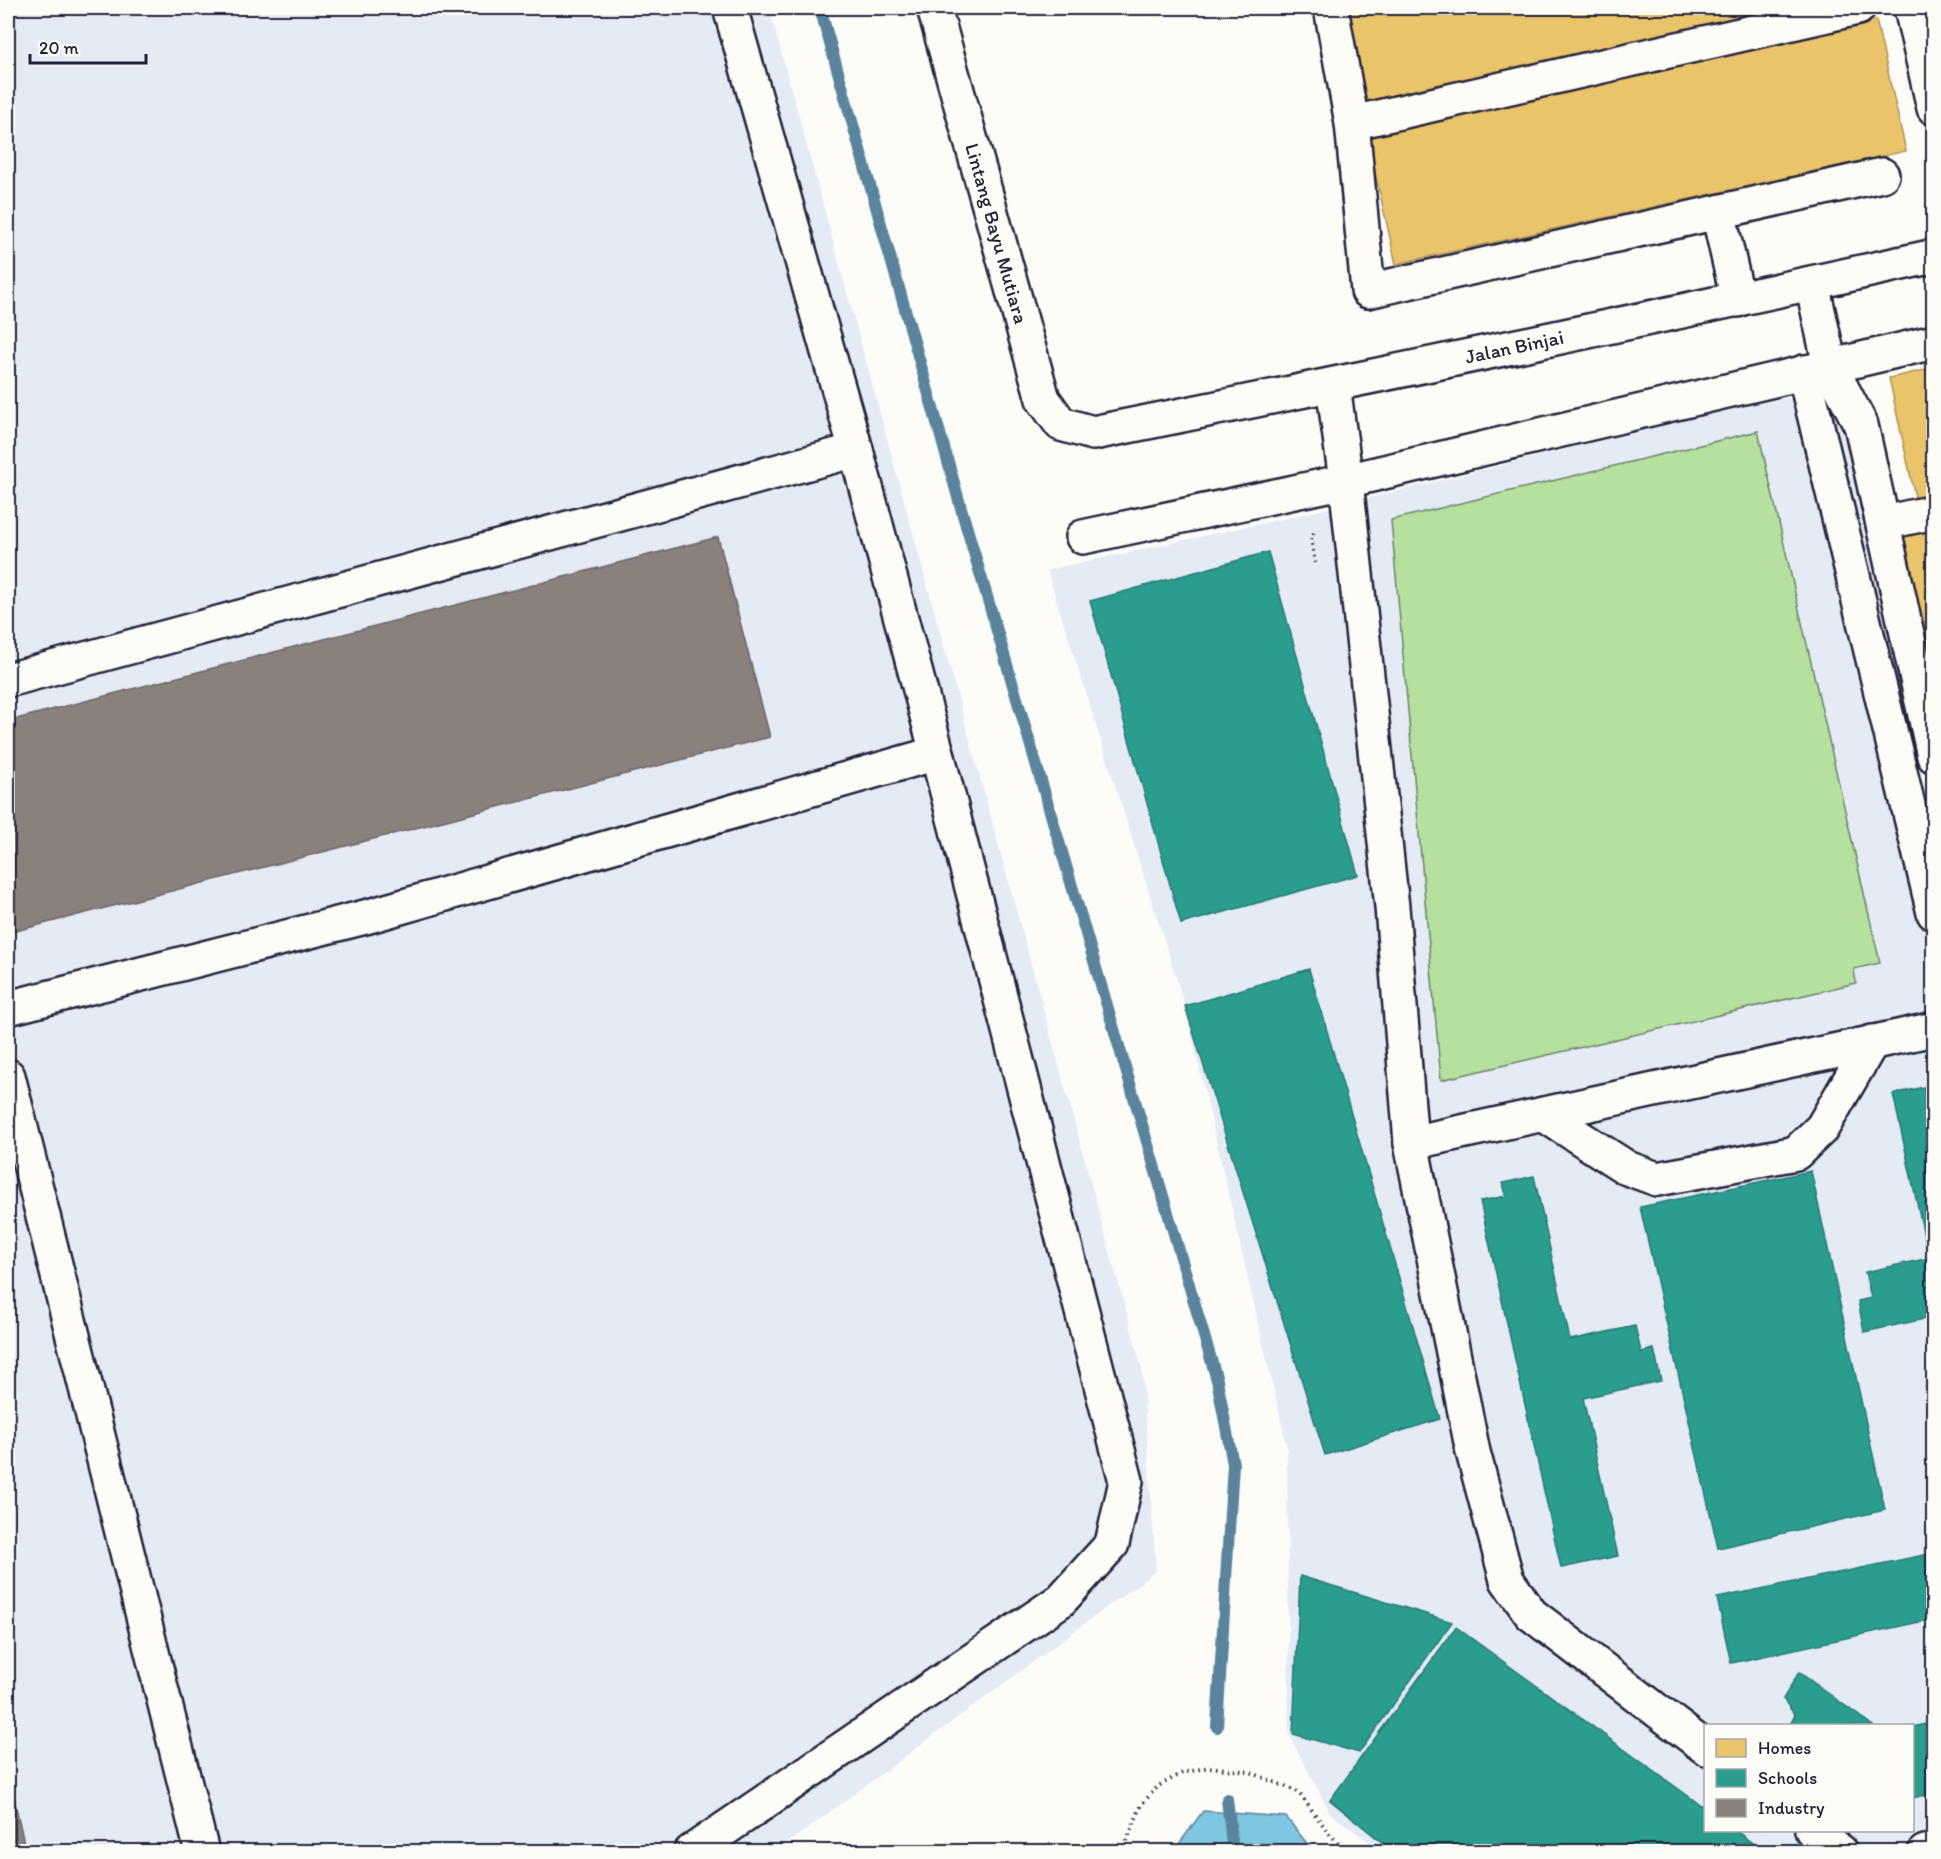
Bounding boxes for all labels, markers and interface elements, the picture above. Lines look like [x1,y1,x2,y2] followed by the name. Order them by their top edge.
[30,27,146,65] scale bar
[39,37,79,59] text: 20 m
[960,141,1033,326] street label: Lintang Bayu Mutiara
[1463,325,1566,369] street label: Jalan Binjai
[1704,1724,1914,1832] legend
[1758,1737,1811,1759] text: Homes
[1758,1767,1817,1789] text: Schools
[1758,1797,1825,1819] text: Industry

